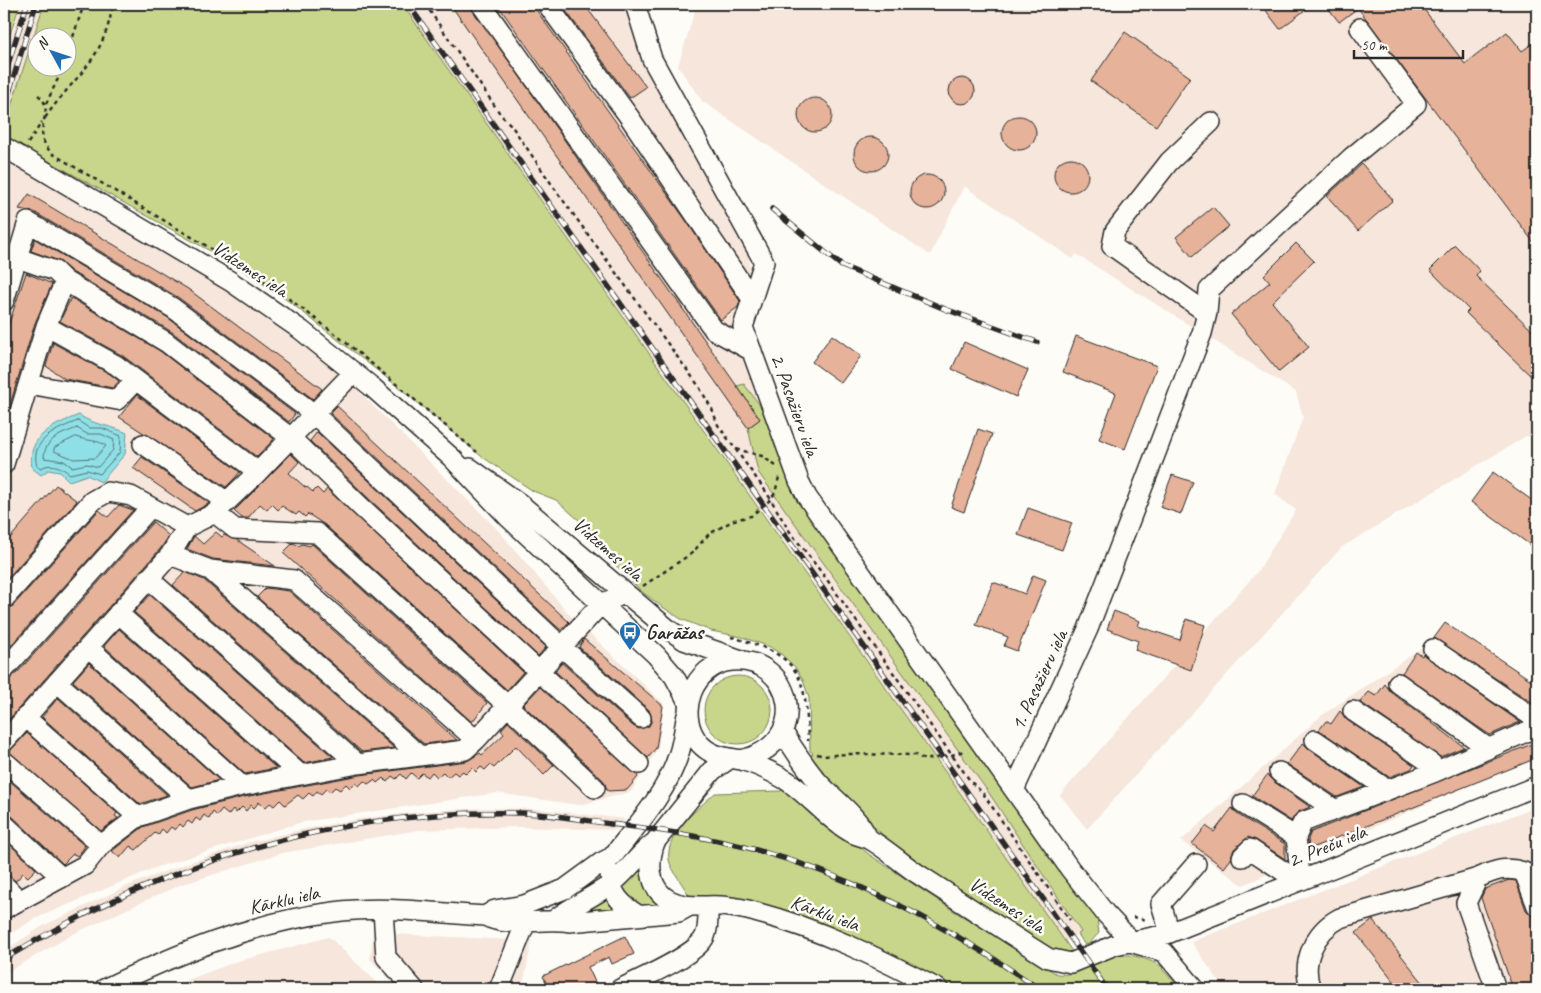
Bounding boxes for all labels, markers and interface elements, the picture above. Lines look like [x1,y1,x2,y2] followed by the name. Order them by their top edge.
[28,28,78,78] north arrow
[1354,28,1462,60] scale bar
[33,33,53,53] text: N
[1361,36,1388,55] text: 50 m
[207,235,294,304] street label: Vidzemes iela
[765,350,826,462] street label: 2. Pasažieru iela
[568,512,650,588] street label: Vidzemes iela
[618,620,642,651] bus stop icon: Garāžas
[646,620,705,645] place label: Garāžas
[1005,624,1074,734] street label: 1. Pasažieru iela
[1284,818,1371,873] street label: 2. Preču iela
[964,871,1051,940] street label: Vidzemes iela
[247,880,323,920] street label: Kārklu iela
[787,889,864,937] street label: Kārklu iela

